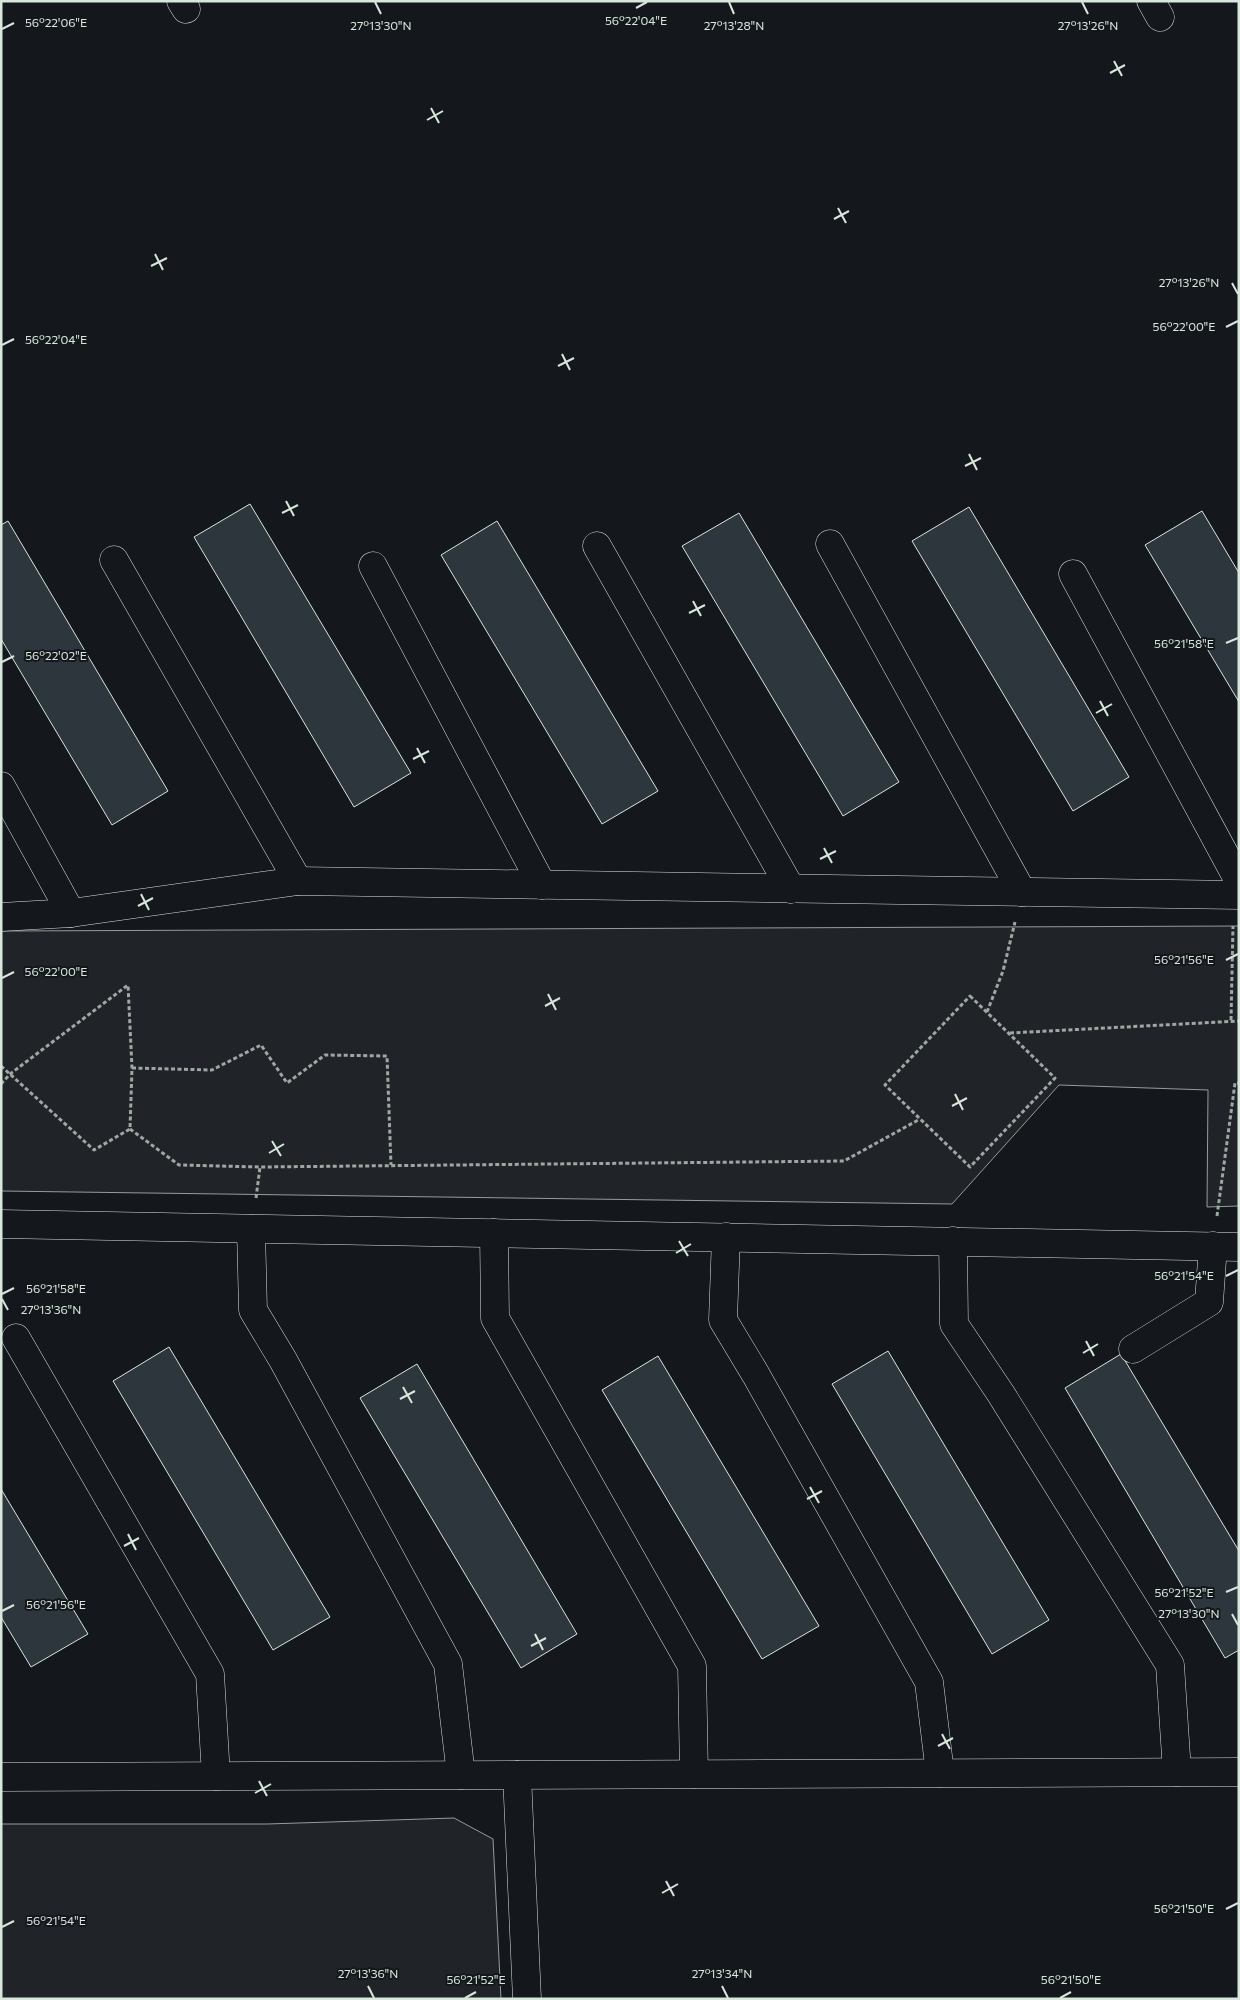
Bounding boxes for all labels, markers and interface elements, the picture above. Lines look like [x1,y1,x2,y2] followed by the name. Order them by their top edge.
[605,13,667,27] text: 56°22'04"E
[25,15,87,29] text: 56°22'06"E
[350,18,412,32] text: 27°13'30"N
[704,18,764,32] text: 27°13'28"N
[1058,18,1118,32] text: 27°13'26"N
[1159,275,1219,289] text: 27°13'26"N
[1153,319,1215,333] text: 56°22'00"E
[25,332,87,346] text: 56°22'04"E
[1154,636,1214,650] text: 56°21'58"E
[25,648,87,662] text: 56°22'02"E
[1154,952,1214,966] text: 56°21'56"E
[25,964,87,978] text: 56°22'00"E
[1154,1268,1214,1282] text: 56°21'54"E
[26,1281,86,1295] text: 56°21'58"E
[21,1302,81,1316] text: 27°13'36"N
[1154,1585,1214,1599] text: 56°21'52"E
[26,1597,86,1611] text: 56°21'56"E
[1158,1606,1220,1620] text: 27°13'30"N
[1154,1901,1214,1915] text: 56°21'50"E
[26,1913,86,1927] text: 56°21'54"E
[338,1966,398,1980] text: 27°13'36"N
[692,1966,752,1980] text: 27°13'34"N
[446,1972,506,1986] text: 56°21'52"E
[1041,1972,1101,1986] text: 56°21'50"E

